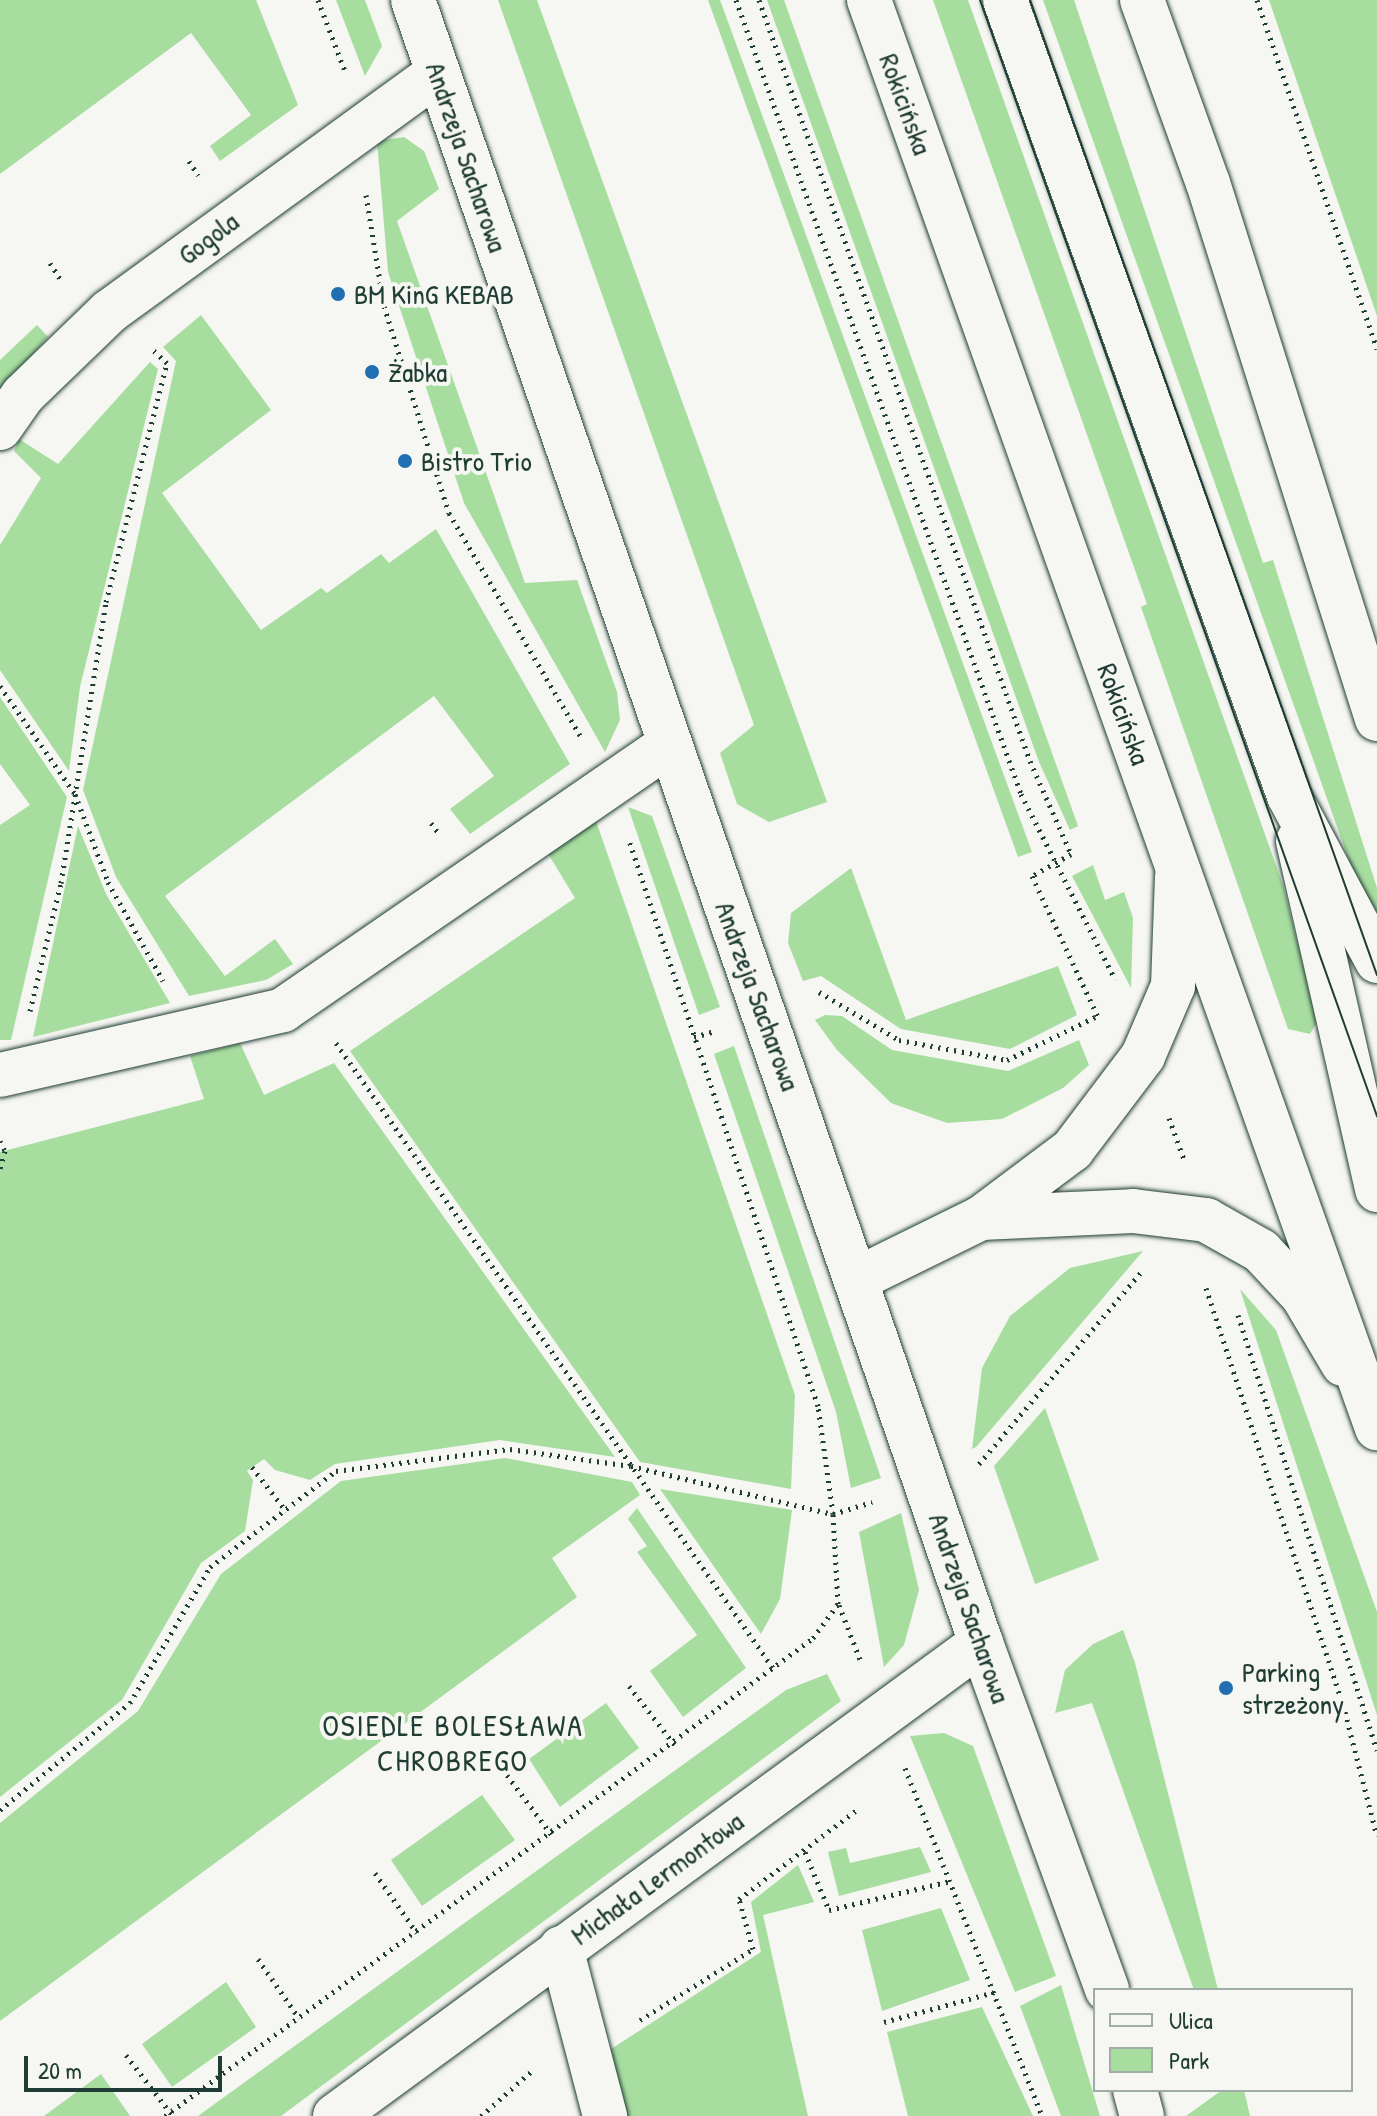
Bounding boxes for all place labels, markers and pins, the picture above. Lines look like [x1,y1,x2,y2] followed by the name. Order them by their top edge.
[354,277,514,311] place label: BM KinG KEBAB
[329,285,347,303] marker: BM KinG KEBAB
[388,355,447,389] place label: Żabka
[363,363,381,381] marker: Żabka
[421,444,532,478] place label: Bistro Trio
[396,452,414,470] marker: Bistro Trio
[1242,1655,1344,1721] place label: Parking strzeżony
[1217,1679,1235,1697] marker: Parking strzeżony

